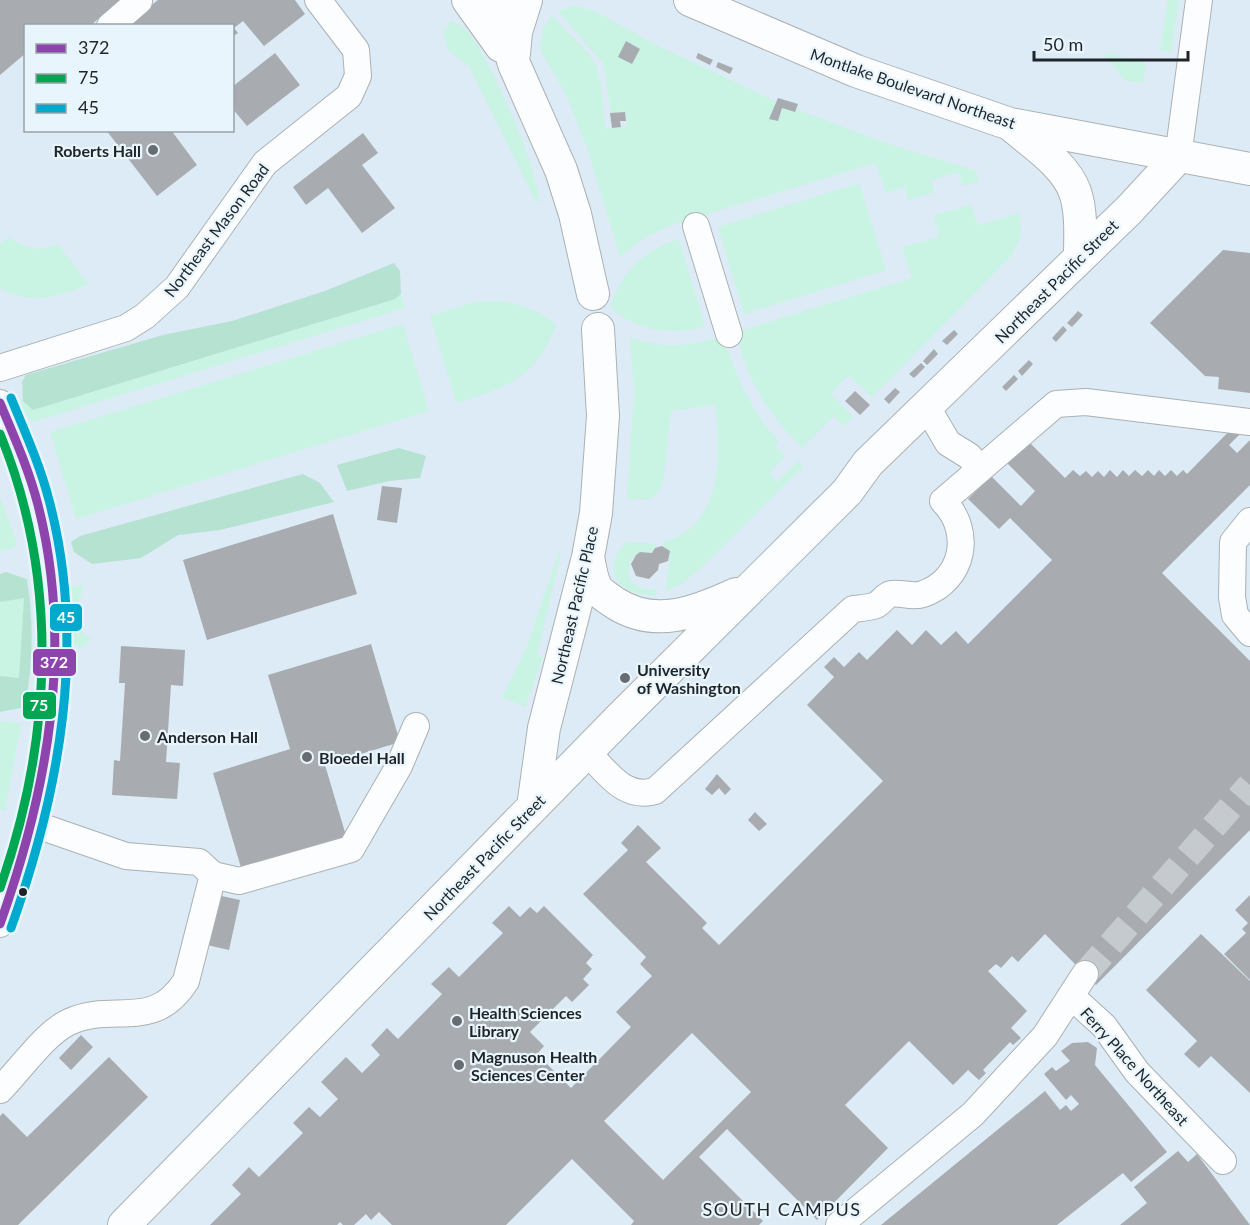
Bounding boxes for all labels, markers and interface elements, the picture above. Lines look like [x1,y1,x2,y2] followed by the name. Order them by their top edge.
[24,24,234,132] legend
[1034,24,1188,62] scale bar
[1043,33,1083,55] text: 50 m
[78,36,109,58] text: 372
[808,44,1018,132] street label: Montlake Boulevard Northeast
[78,66,99,88] text: 75
[78,96,99,118] text: 45
[53,141,141,160] place label: Roberts Hall
[146,143,160,157] marker: Roberts Hall
[160,160,272,300] street label: Northeast Mason Road
[990,215,1122,347] street label: Northeast Pacific Street
[547,524,601,686] street label: Northeast Pacific Place
[49,603,83,632] line badge: 45
[57,607,75,626] text: 45
[32,648,77,677] line badge: 372
[40,652,68,671] text: 372
[637,660,741,697] place label: University of Washington
[618,671,632,685] marker: University of Washington
[22,691,57,720] line badge: 75
[30,695,48,714] text: 75
[156,727,258,746] place label: Anderson Hall
[138,729,152,743] marker: Anderson Hall
[319,748,405,767] place label: Bloedel Hall
[300,750,314,764] marker: Bloedel Hall
[419,790,549,923] street label: Northeast Pacific Street
[17,886,29,898] unlabelled marker
[469,1003,582,1040] place label: Health Sciences Library
[1077,1003,1193,1129] street label: Ferry Place Northeast
[450,1014,464,1028] marker: Health Sciences Library
[471,1047,597,1084] place label: Magnuson Health Sciences Center
[452,1058,466,1072] marker: Magnuson Health Sciences Center
[702,1198,862,1220] district label: SOUTH CAMPUS

